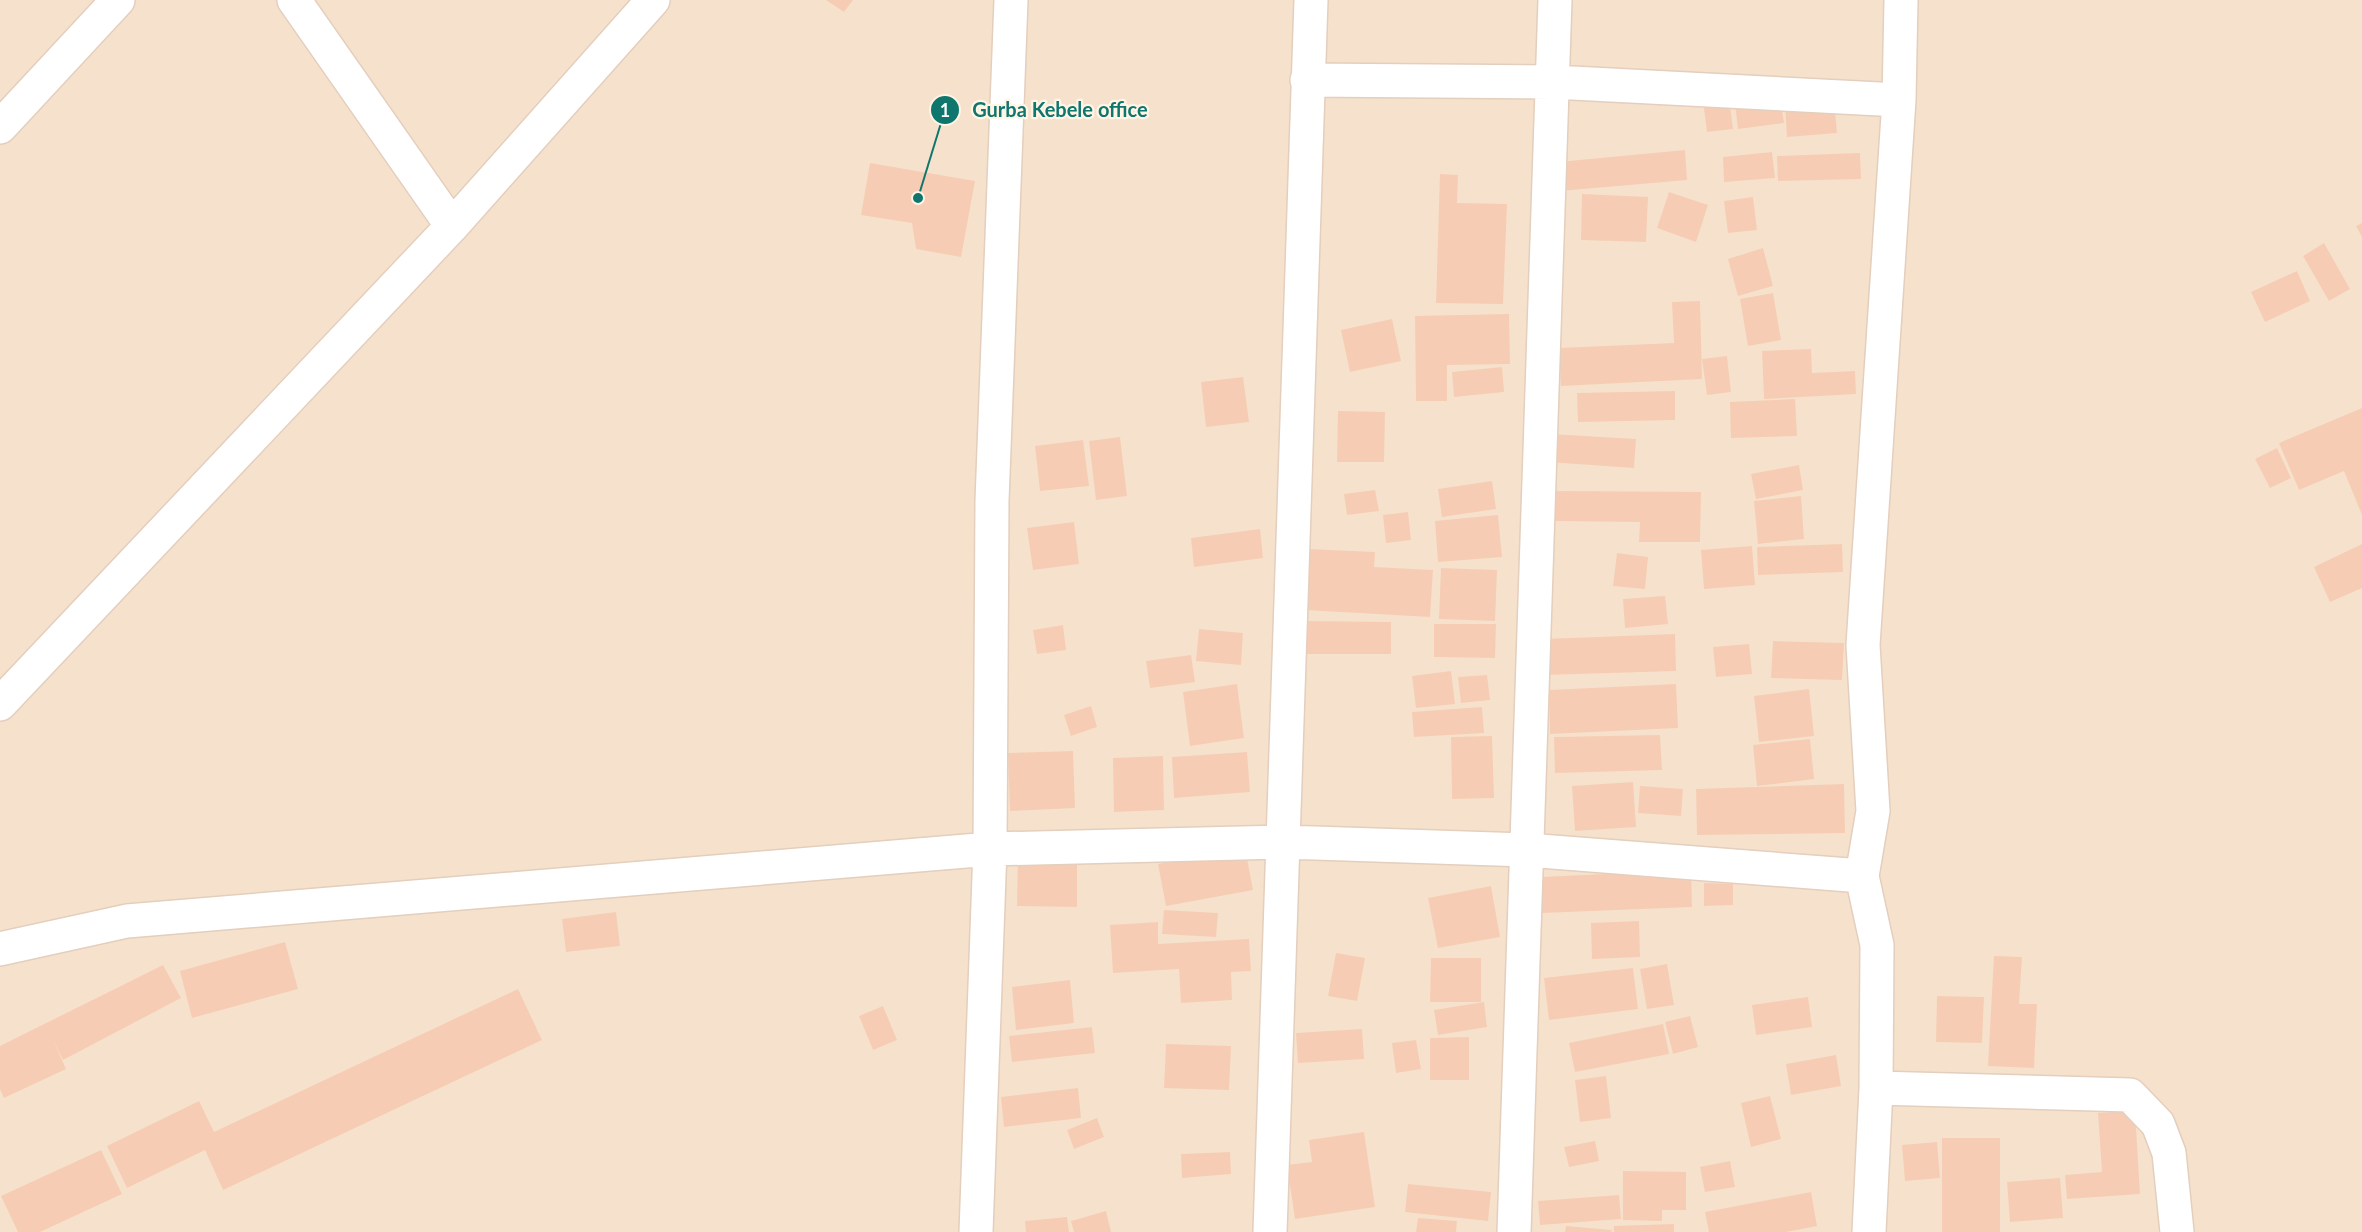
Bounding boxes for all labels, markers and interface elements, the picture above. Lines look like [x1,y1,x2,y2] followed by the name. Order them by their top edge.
[930,91,1160,129] callout: Gurba Kebele office
[972,97,1148,121] text: Gurba Kebele office
[940,99,950,121] text: 1

